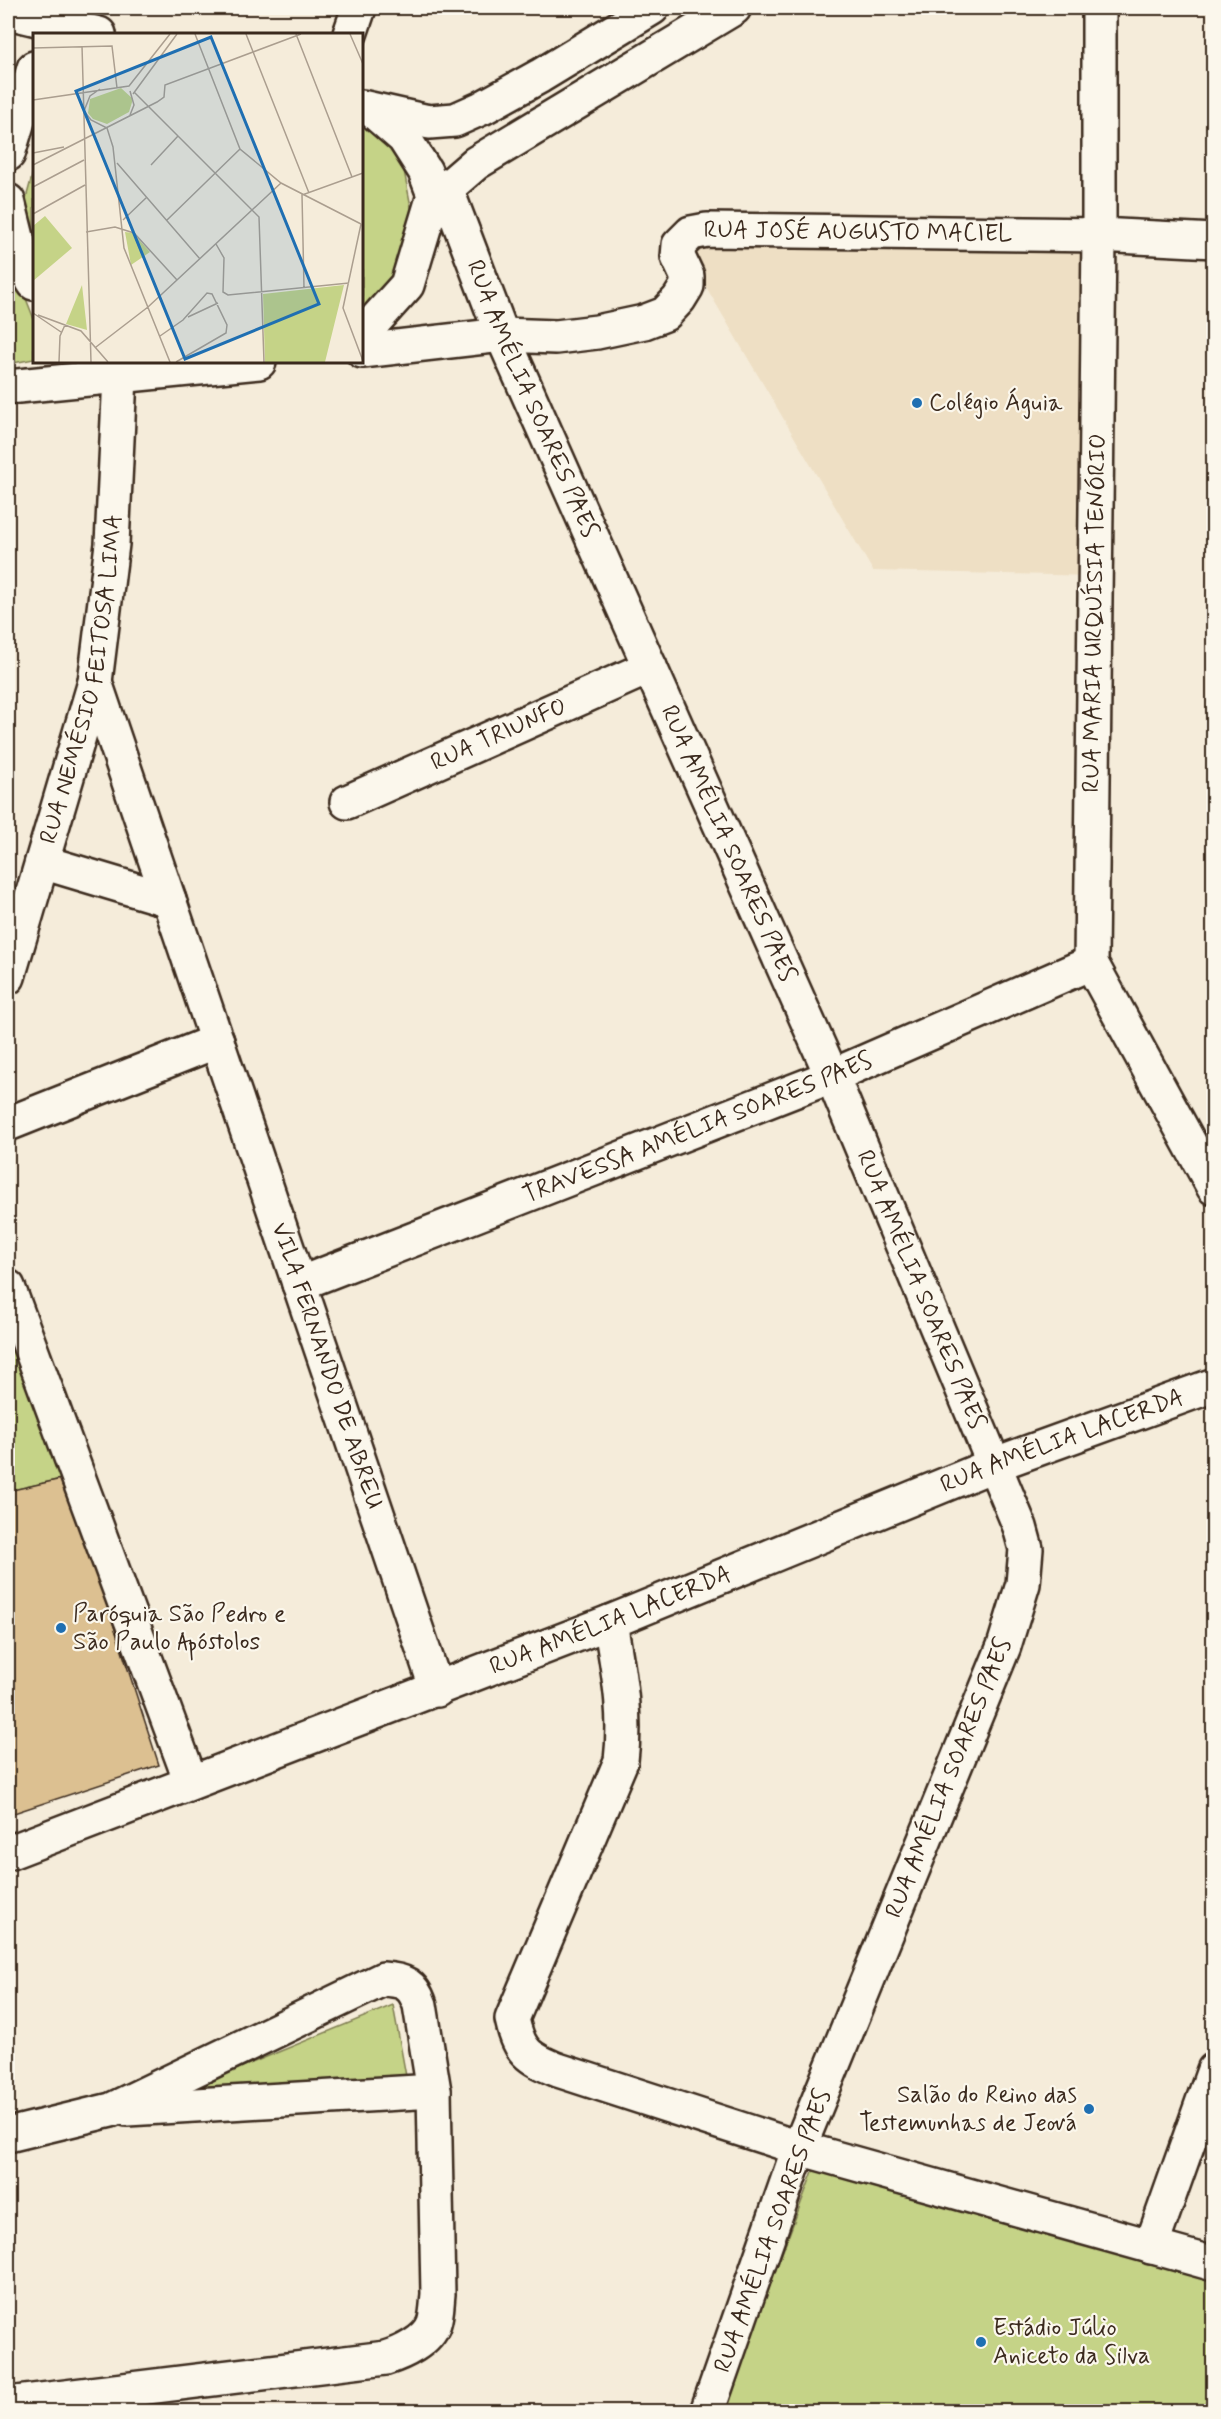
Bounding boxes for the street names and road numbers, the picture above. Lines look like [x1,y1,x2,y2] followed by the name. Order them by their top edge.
[703,214,1013,249] street label: RUA JOSÉ AUGUSTO MACIEL
[459,256,606,543] street label: RUA AMÉLIA SOARES PAES
[1075,433,1114,793] street label: RUA MARIA URQUÍSIA TENÓRIO
[33,513,129,848] street label: RUA NEMÉSIO FEITOSA LIMA
[426,691,571,778] street label: RUA TRIUNFO
[653,700,804,987] street label: RUA AMÉLIA SOARES PAES
[518,1045,877,1211] street label: TRAVESSA AMÉLIA SOARES PAES
[849,1145,993,1434] street label: RUA AMÉLIA SOARES PAES
[264,1218,390,1513] street label: VILA FERNANDO DE ABREU
[936,1382,1188,1500] street label: RUA AMÉLIA LACERDA
[485,1558,736,1682] street label: RUA AMÉLIA LACERDA
[877,1633,1019,1923] street label: RUA AMÉLIA SOARES PAES
[705,2084,839,2377] street label: RUA AMÉLIA SOARES PAES

